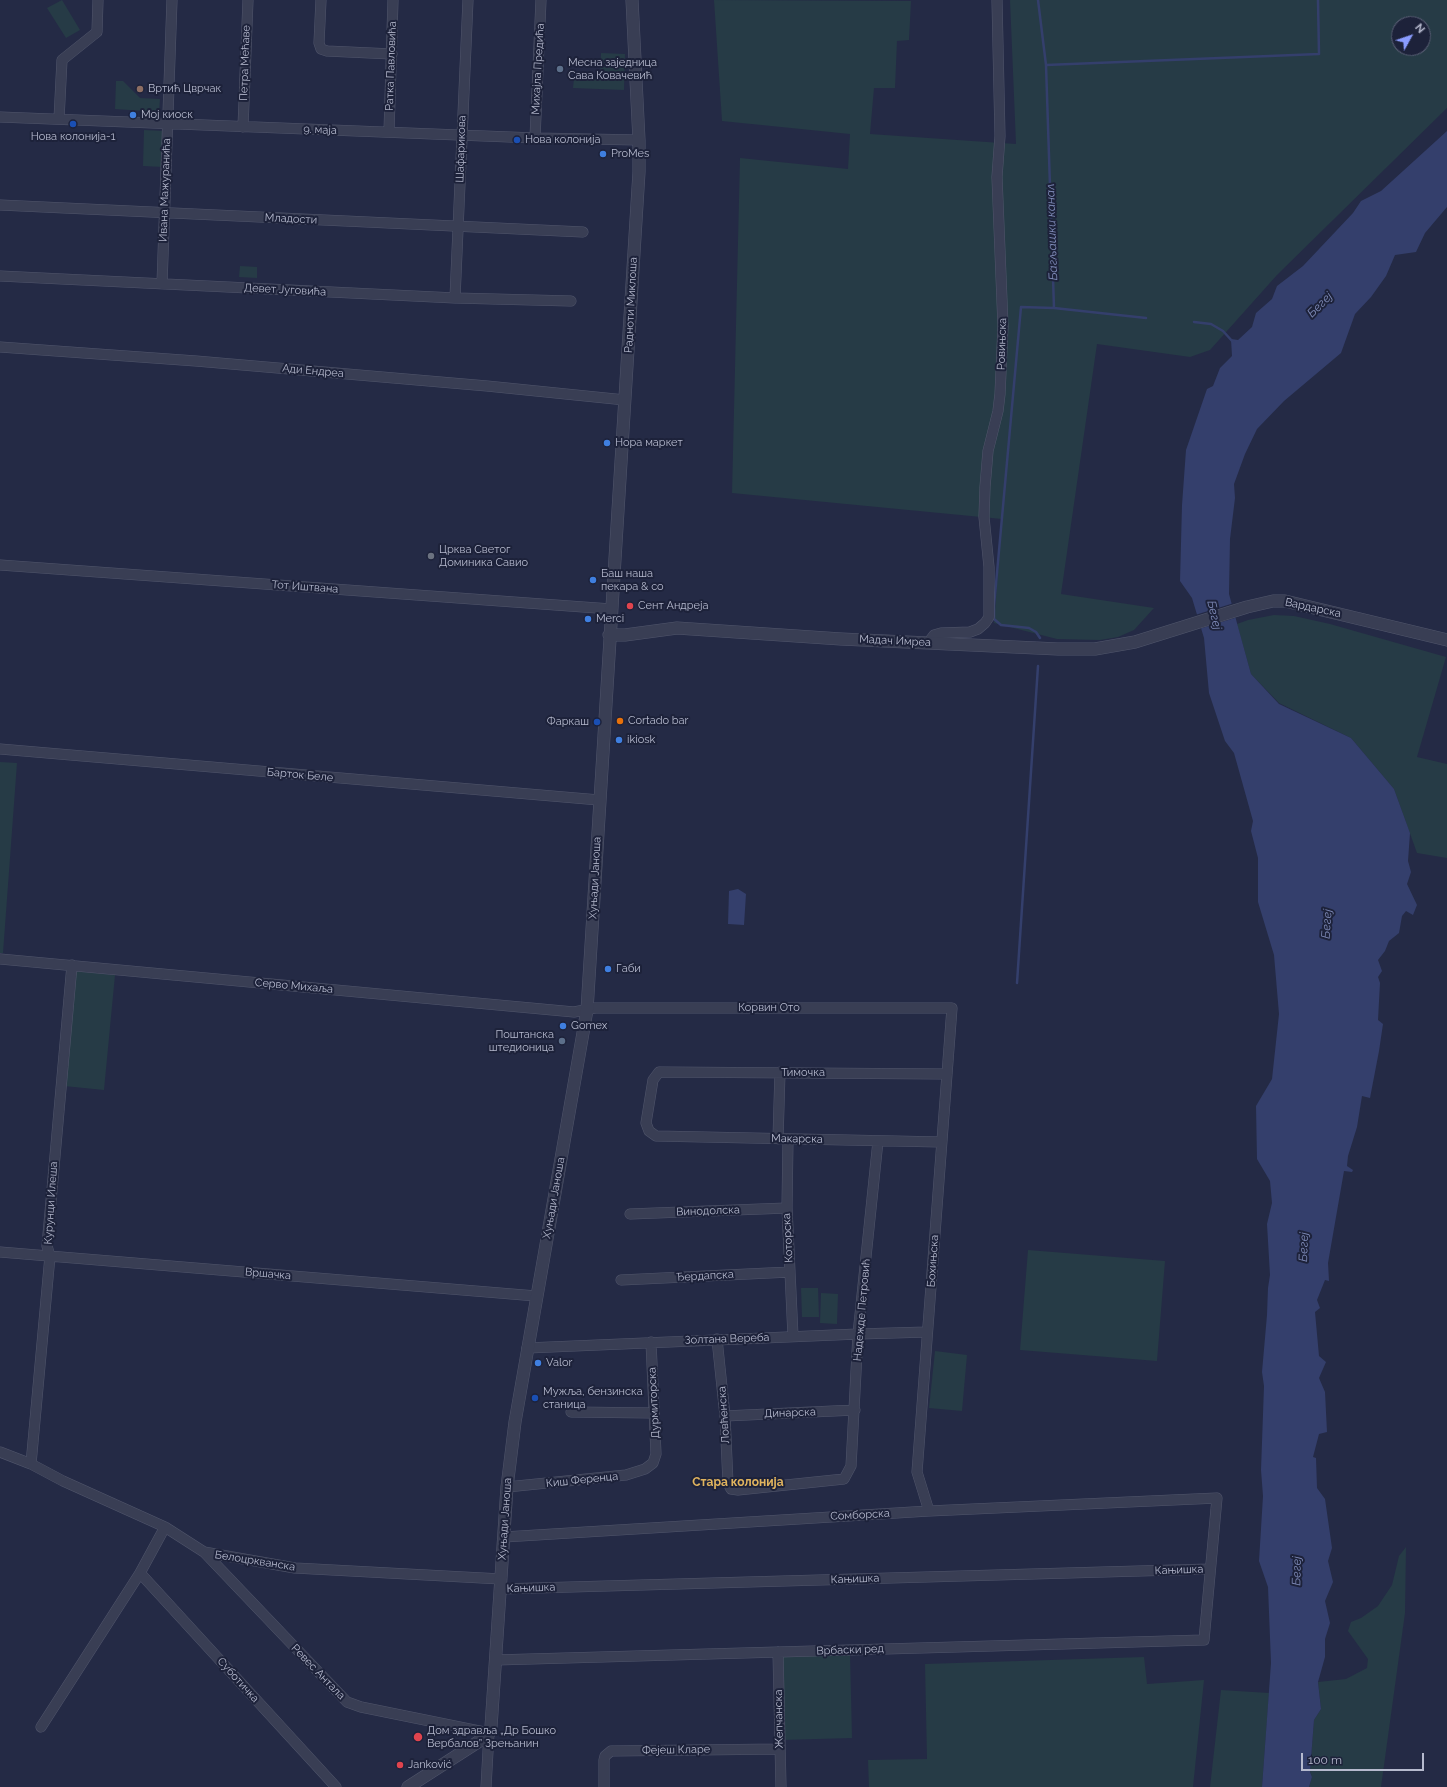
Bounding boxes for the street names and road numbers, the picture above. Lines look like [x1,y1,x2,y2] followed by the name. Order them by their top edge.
[383,21,399,111] street label: Ратка Павловића
[529,23,547,115] street label: Михајла Предића
[237,25,253,101] street label: Петра Мећаве
[453,115,469,183] street label: Шафарикова
[303,123,337,137] street label: 9. маја
[157,138,173,242] street label: Ивана Мажуранића
[264,211,318,227] street label: Младости
[622,257,640,353] street label: Радноти Миклоша
[244,281,326,299] street label: Девет Југовића
[994,318,1010,370] street label: Ровињска
[282,362,344,380] street label: Ади Ендреа
[271,578,339,596] street label: Тот Иштвана
[1284,596,1342,620] street label: Вардарска
[859,633,931,649] street label: Мадач Имреа
[266,766,334,784] street label: Барток Беле
[586,836,604,920] street label: Хуњади Јаноша
[254,976,334,996] street label: Серво Михаља
[738,1001,800,1015] street label: Корвин Ото
[781,1066,825,1080] street label: Тимочка
[771,1132,823,1146] street label: Макарска
[540,1156,568,1240] street label: Хуњади Јаноша
[42,1161,60,1245] street label: Курунци Илеша
[676,1203,740,1219] street label: Винодолска
[780,1213,796,1263] street label: Которска
[925,1234,941,1288] street label: Бохињска
[851,1258,873,1362] street label: Надежде Петровић
[244,1265,292,1283] street label: Вршачка
[676,1268,734,1284] street label: Ђердапска
[684,1331,770,1347] street label: Золтана Вереба
[646,1367,662,1439] street label: Дурмиторска
[715,1386,733,1444] street label: Ловћенска
[764,1406,816,1420] street label: Динарска
[545,1470,619,1490] street label: Киш Ференца
[496,1477,514,1561] street label: Хуњади Јаноша
[830,1507,890,1523] street label: Сомборска
[214,1548,296,1574] street label: Белоцркванска
[1154,1563,1204,1577] street label: Кањишка
[830,1572,880,1586] street label: Кањишка
[506,1581,556,1595] street label: Кањишка
[288,1642,348,1702] street label: Ревес Антала
[816,1642,884,1658] street label: Врбаски ред
[214,1655,262,1705] street label: Суботичка
[772,1689,786,1749] street label: Жепчанска
[642,1743,710,1757] street label: Фејеш Кларе

